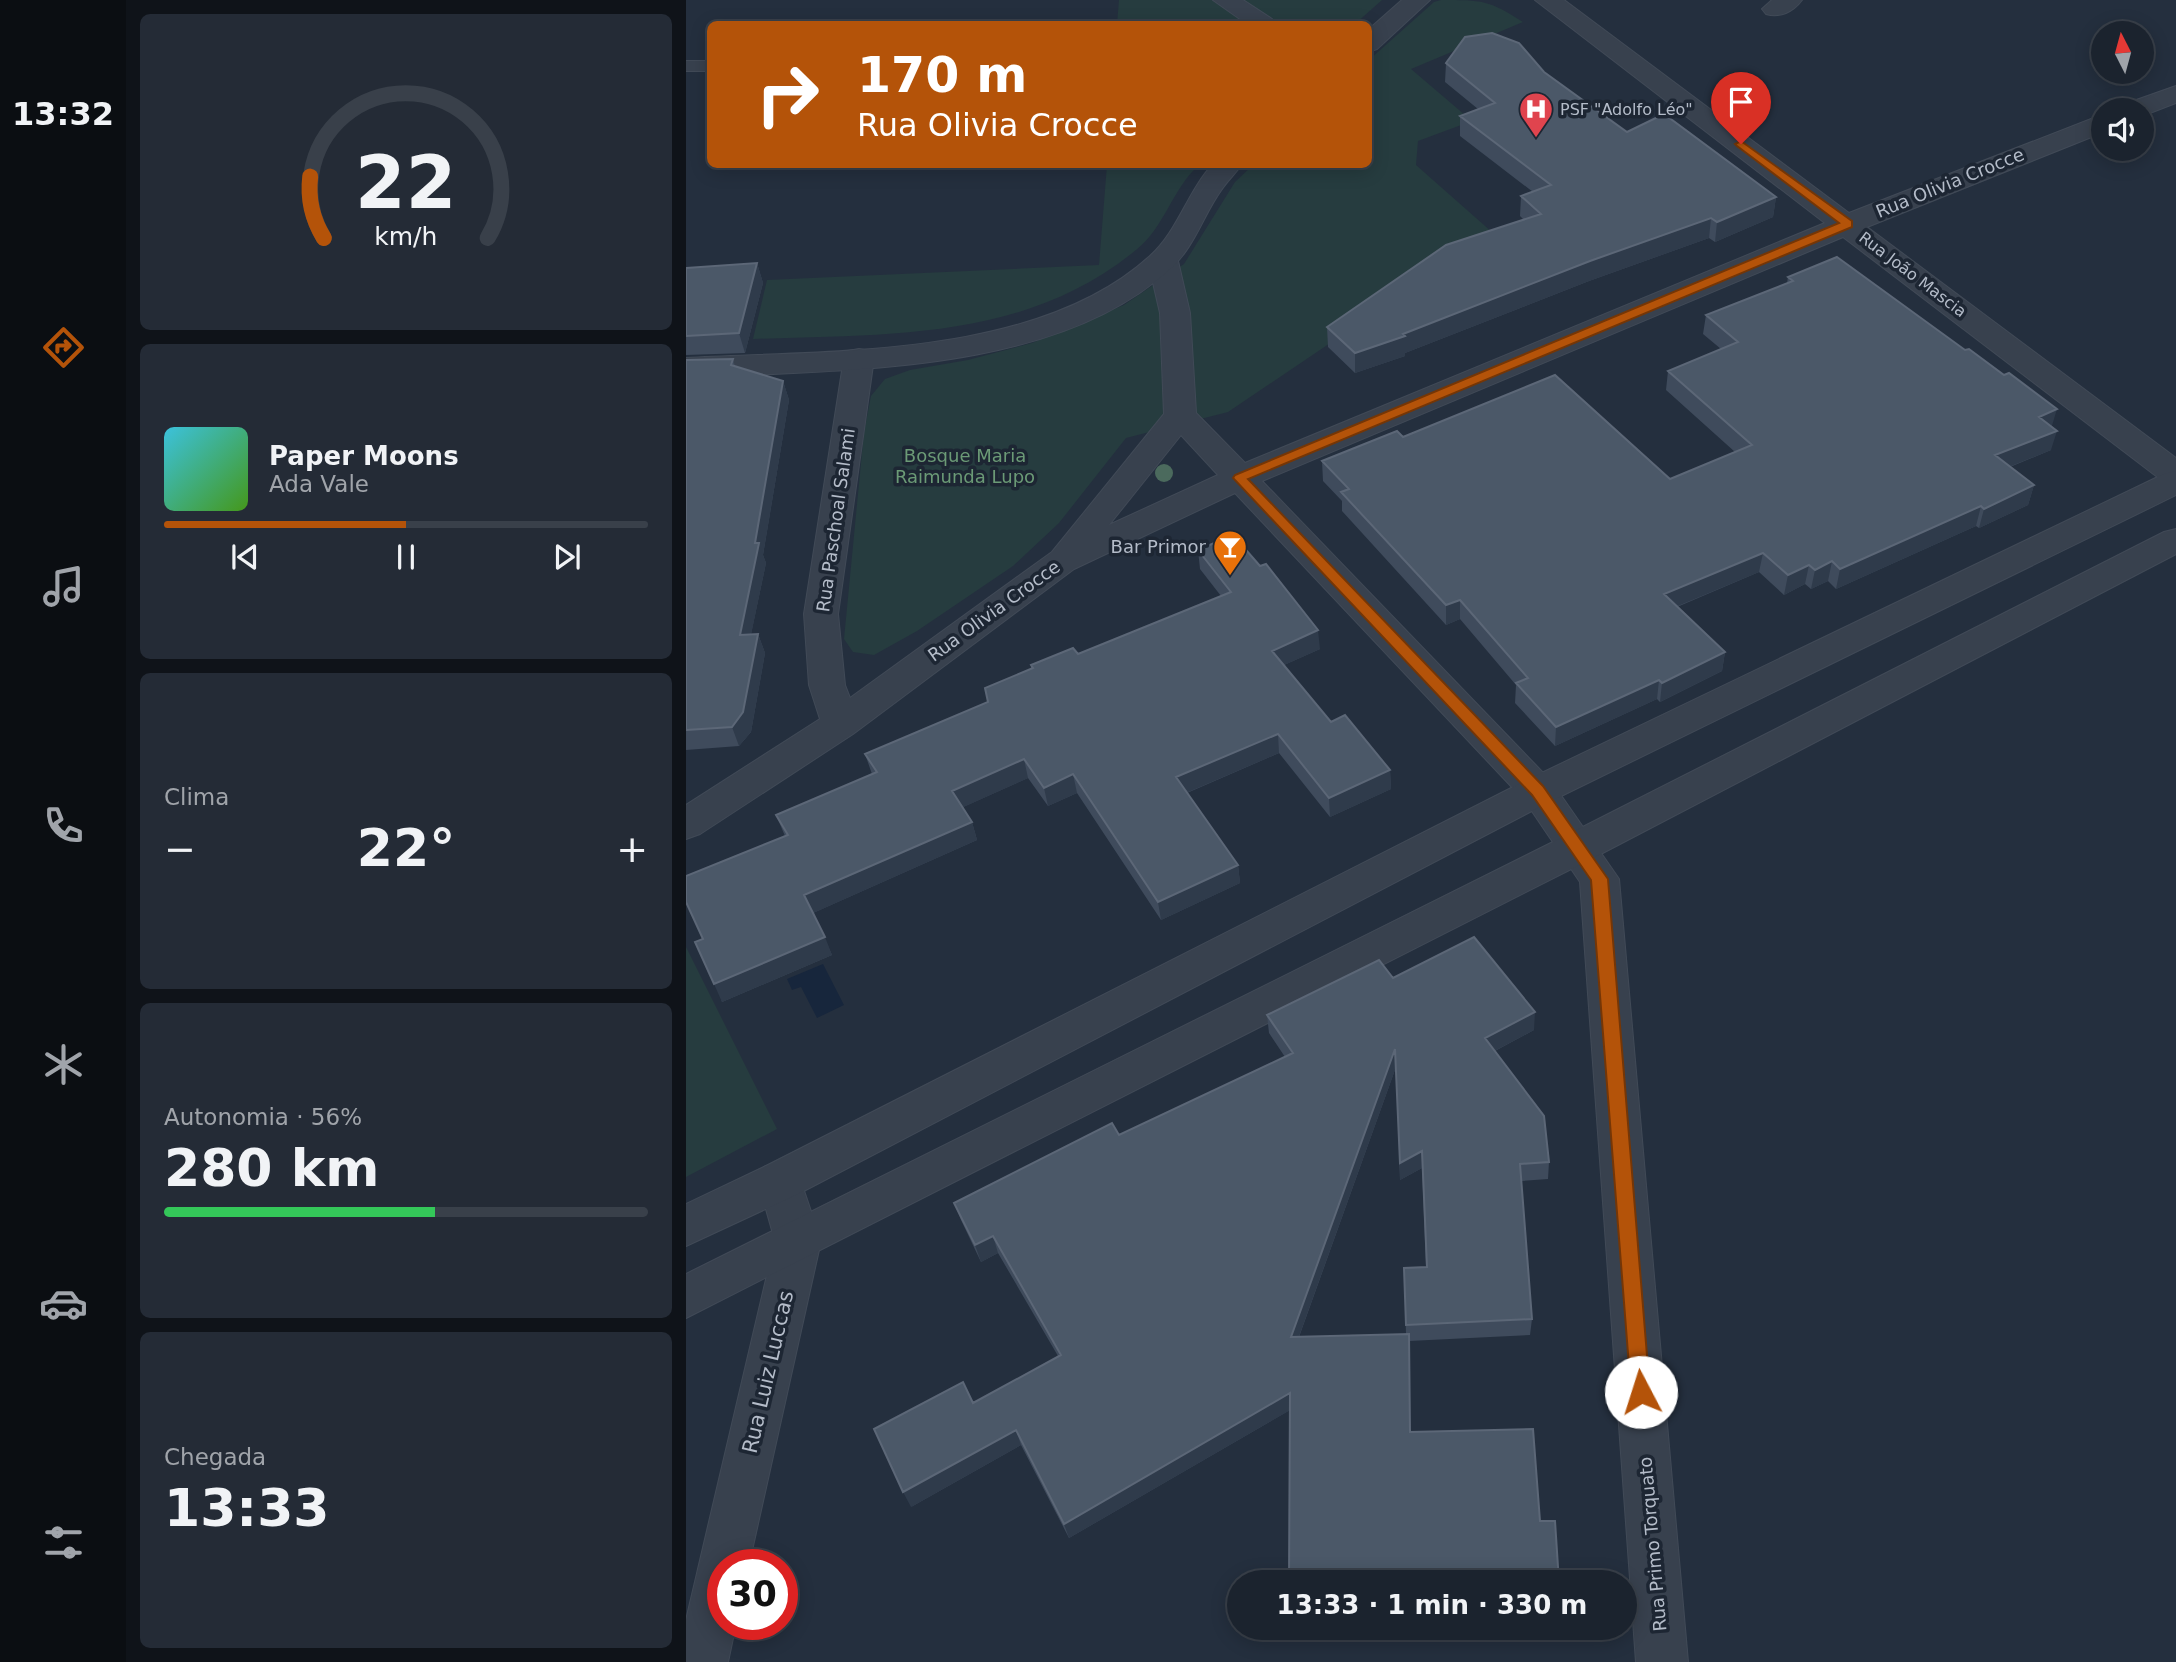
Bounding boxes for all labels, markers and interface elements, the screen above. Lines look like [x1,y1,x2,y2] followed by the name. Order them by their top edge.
[2091,21,2154,84] north arrow
[2091,21,2154,161] map controls
[857,47,1027,104] text: 170 m
[742,49,833,140] icon: right
[1711,72,1771,144] pin
[1722,83,1760,121] icon: arrive
[1517,90,1555,139] hospital icon: PSF "Adolfo Léo"
[12,95,114,133] text: 13:32
[2091,98,2154,161] button: sound
[1560,100,1693,119] place label: PSF "Adolfo Léo"
[857,106,1138,144] text: Rua Olivia Crocce
[355,140,457,225] text: 22
[1873,143,2027,222] street label: Rua Olivia Crocce
[374,222,438,251] text: km/h
[1855,228,1970,321] street label: Rua João Mascia
[39,323,88,372] icon: directions
[812,427,859,613] street label: Rua Paschoal Salami
[269,441,459,471] text: Paper Moons
[895,445,1035,487] park label: Bosque Maria Raimunda Lupo
[269,471,369,497] text: Ada Vale
[1211,528,1249,577] bar icon: Bar Primor
[1111,536,1207,557] place label: Bar Primor
[226,538,264,576] icon: previous
[387,538,425,576] icon: pause
[548,538,586,576] icon: next
[924,556,1064,665] street label: Rua Olivia Crocce
[39,562,88,611] icon: music
[164,784,229,810] text: Clima
[39,801,88,850] icon: phone
[357,818,455,878] text: 22°
[164,827,196,871] text: −
[616,827,648,871] text: +
[39,1040,88,1089] icon: climate
[164,1104,362,1130] text: Autonomia · 56%
[164,1138,379,1198] text: 280 km
[39,1279,88,1328] icon: car
[738,1288,798,1456] street label: Rua Luiz Luccas
[1604,1355,1678,1429] position arrow
[164,1444,266,1470] text: Chegada
[1634,1456,1671,1632] street label: Rua Primo Torquato
[164,1478,330,1538] text: 13:33
[39,1518,88,1567] icon: filters
[707,1549,798,1640] speed limit sign: 30
[1277,1590,1587,1620] text: 13:33 · 1 min · 330 m

